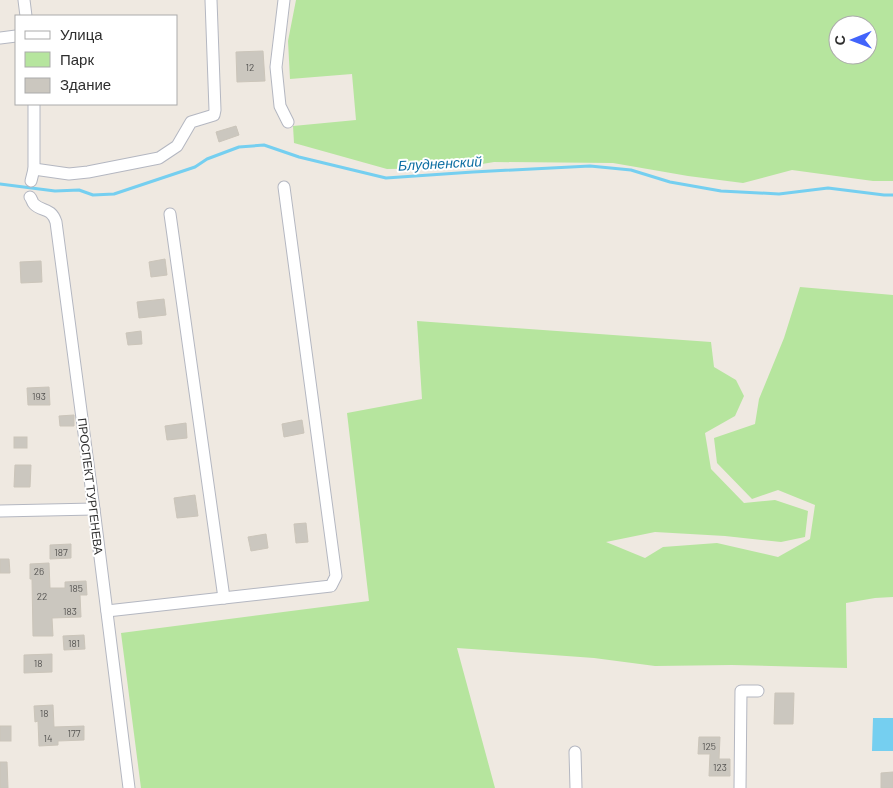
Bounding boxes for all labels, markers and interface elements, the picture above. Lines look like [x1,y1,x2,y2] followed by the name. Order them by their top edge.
[15,15,178,105] legend
[828,15,878,65] north arrow
[60,25,103,43] text: Улица
[831,35,848,45] text: С
[60,50,94,68] text: Парк
[246,61,254,73] house number: 12
[60,75,111,93] text: Здание
[398,152,483,174] water label: Блудненский
[32,390,46,402] house number: 193
[76,417,106,555] street label: ПРОСПЕКТ ТУРГЕНЕВА
[54,546,68,558] house number: 187
[34,565,44,577] house number: 26
[69,582,83,594] house number: 185
[37,590,47,602] house number: 22
[63,605,77,617] house number: 183
[68,637,80,649] house number: 181
[34,657,42,669] house number: 18
[40,707,48,719] house number: 18
[68,727,81,739] house number: 177
[43,732,53,744] house number: 14
[702,740,716,752] house number: 125
[713,761,727,773] house number: 123

